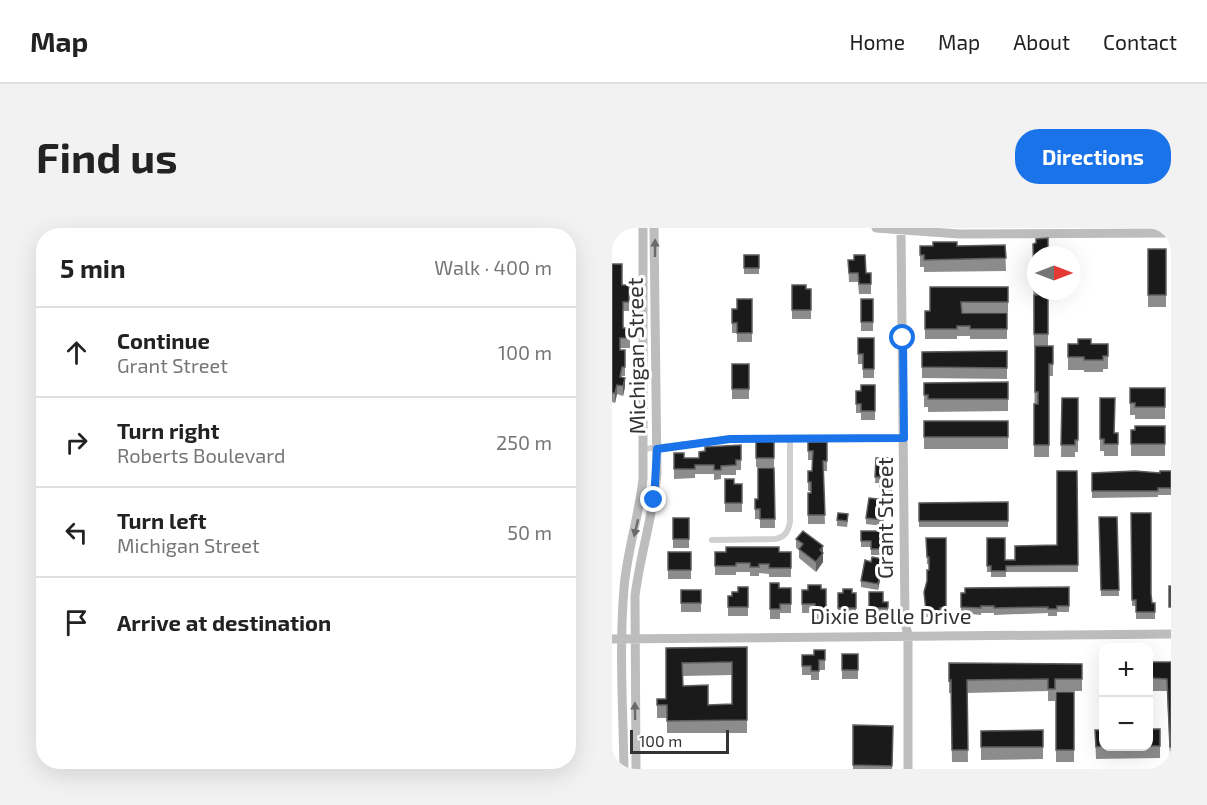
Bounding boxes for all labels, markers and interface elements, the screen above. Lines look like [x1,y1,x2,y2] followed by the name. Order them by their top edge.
[30,24,88,58] text: Map
[849,29,905,54] text: Home
[938,29,980,54] text: Map
[1013,29,1070,54] text: About
[1103,29,1177,54] text: Contact
[1015,129,1171,184] button: Directions
[36,131,178,181] text: Find us
[650,238,660,257] one-way arrow
[1027,246,1081,300] north arrow
[60,252,126,283] text: 5 min
[434,255,552,279] text: Walk · 400 m
[621,277,649,435] street label: Michigan Street
[889,324,915,350] route start
[117,327,210,353] text: Continue
[60,336,93,369] icon: ahead
[498,340,552,364] text: 100 m
[117,353,228,377] text: Grant Street
[117,417,219,443] text: Turn right
[60,426,93,459] icon: right
[496,430,552,454] text: 250 m
[117,443,286,467] text: Roberts Boulevard
[871,457,897,579] street label: Grant Street
[640,486,666,512] route end
[117,507,206,533] text: Turn left
[60,516,93,549] icon: left
[631,518,640,537] one-way arrow
[507,520,552,544] text: 50 m
[117,533,260,557] text: Michigan Street
[810,602,972,628] street label: Dixie Belle Drive
[60,606,93,639] icon: arrive
[117,609,331,635] text: Arrive at destination
[1099,643,1153,751] map controls
[1099,643,1153,697] button: +
[1099,697,1153,751] button: −
[630,701,640,720] one-way arrow
[630,727,729,754] scale bar
[639,731,682,750] text: 100 m

